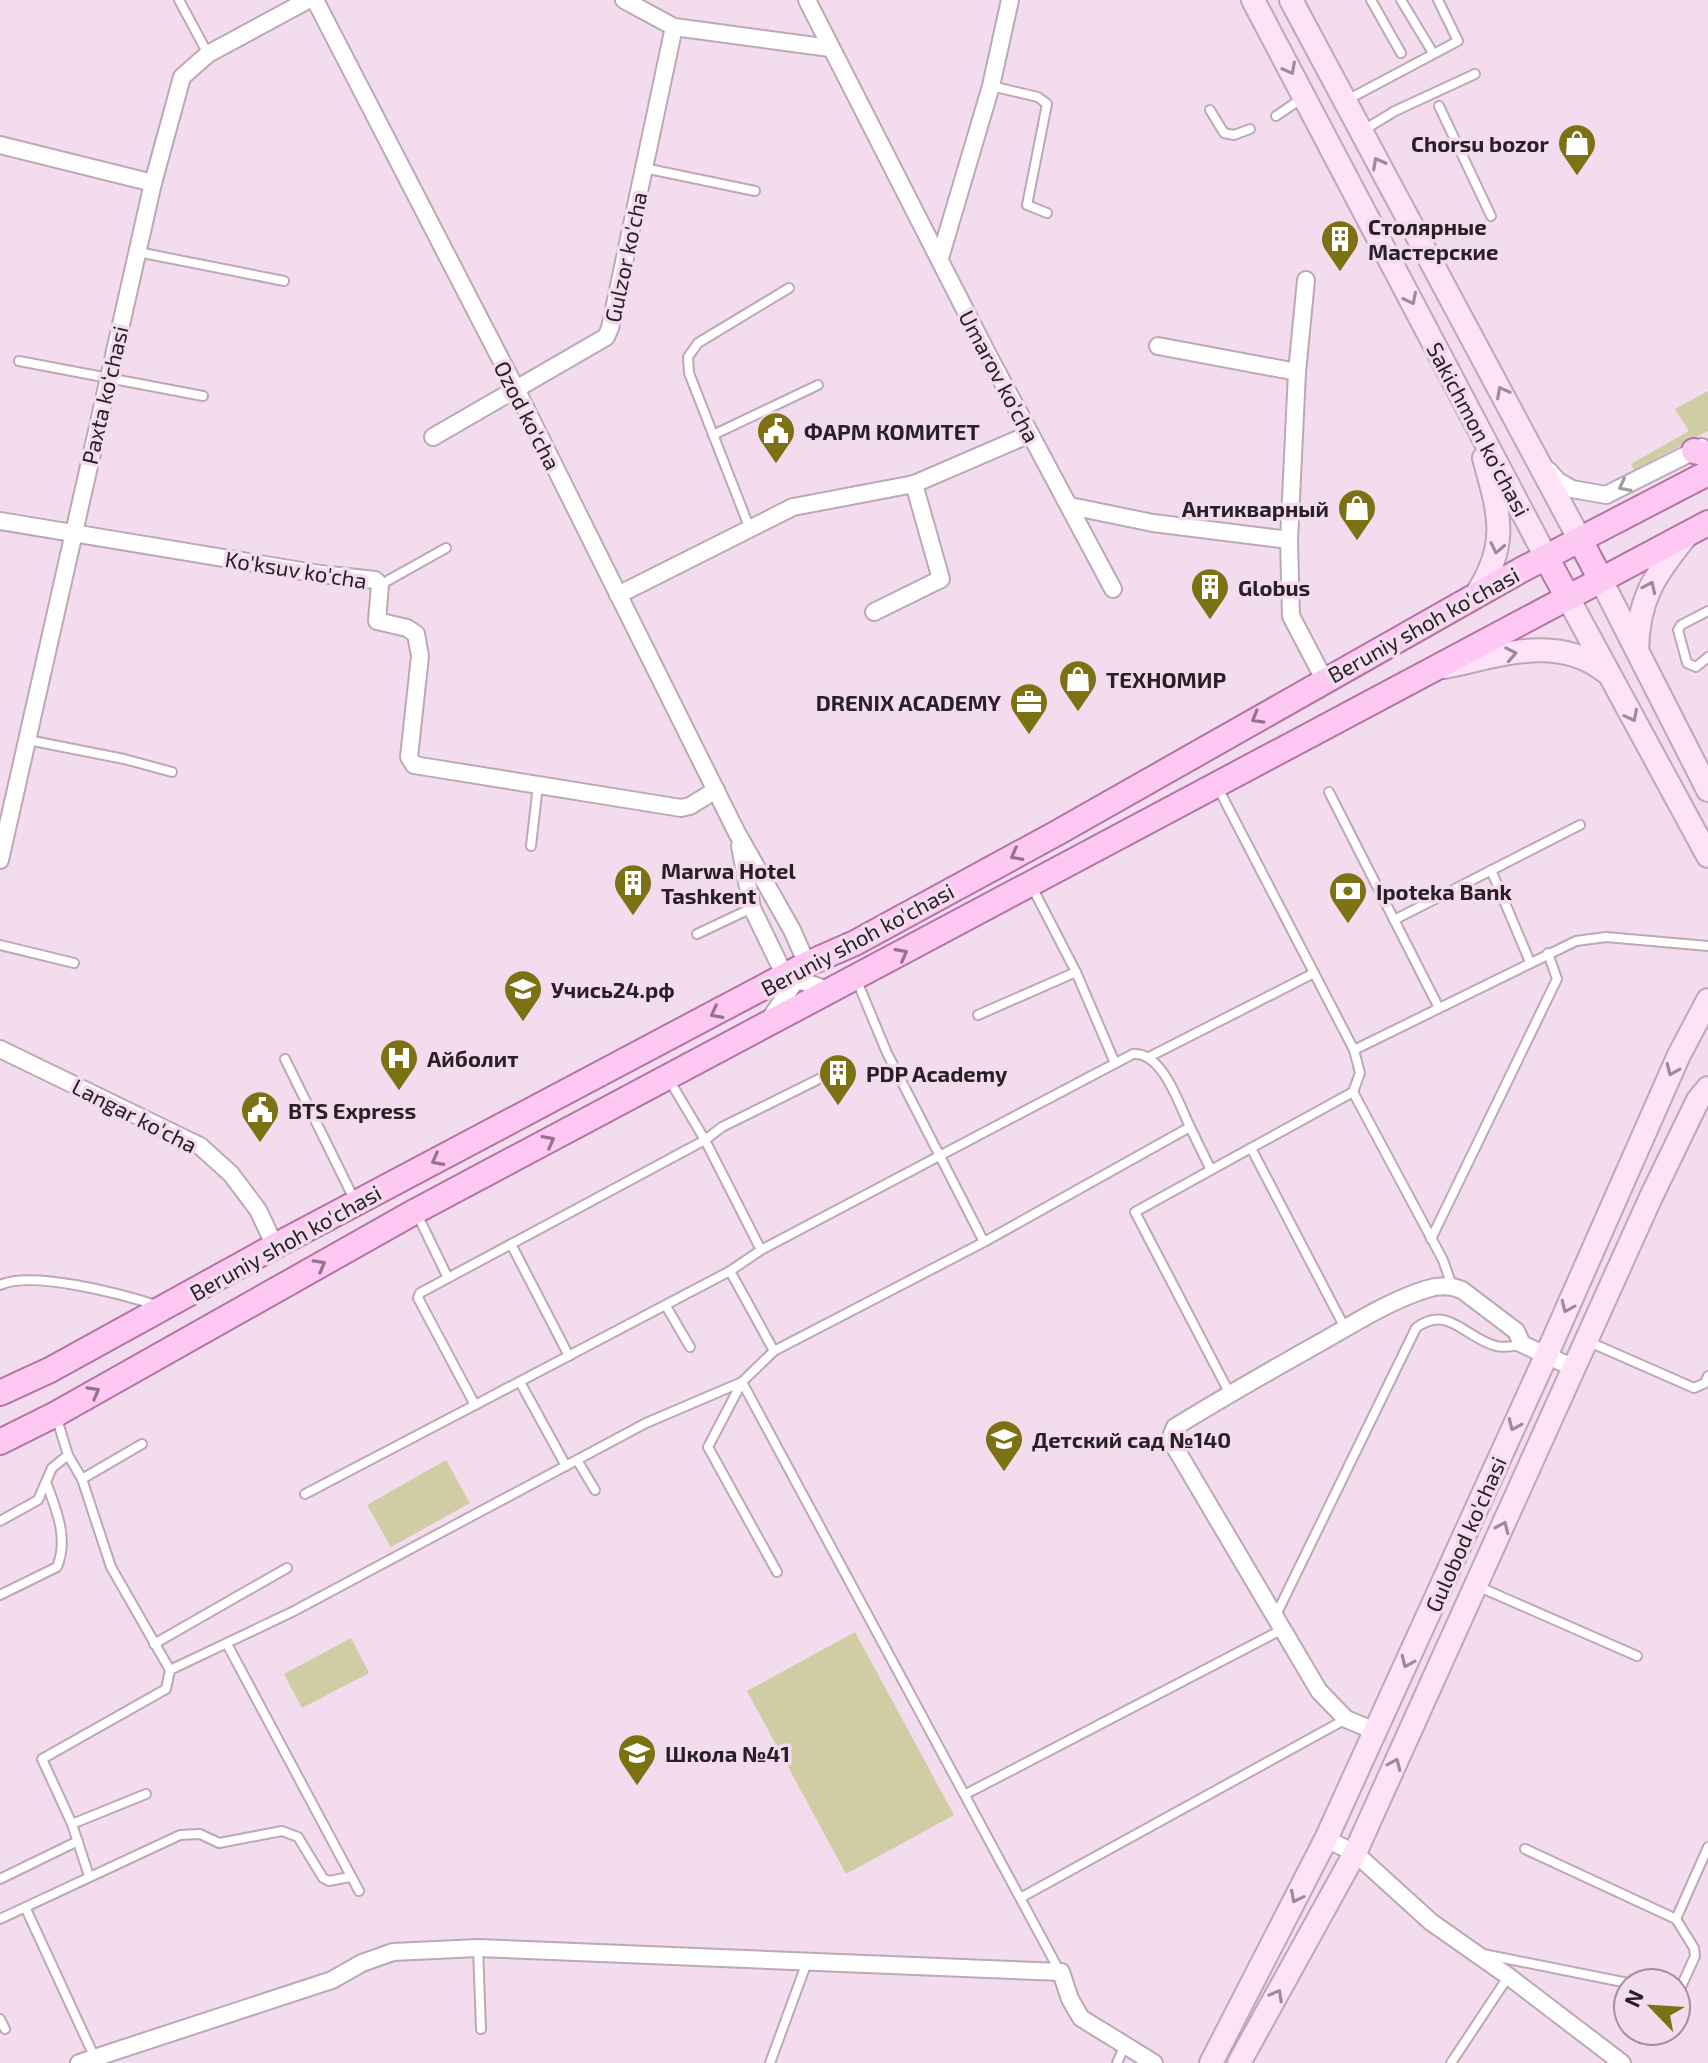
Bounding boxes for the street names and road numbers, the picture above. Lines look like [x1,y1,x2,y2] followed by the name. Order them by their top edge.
[598,189,652,325] street label: Gulzor ko'cha
[954,306,1046,446] street label: Umarov ko'cha
[75,323,133,467] street label: Paxta ko‘chasi
[1422,337,1536,521] street label: Sakichmon ko'chasi
[489,356,567,474] street label: Ozod ko'cha
[223,545,369,593] street label: Ko'ksuv ko'cha
[1323,561,1523,687] street label: Beruniy shoh ko'chasi
[756,877,958,1001] street label: Beruniy shoh ko'chasi
[68,1072,202,1158] street label: Langar ko'cha
[185,1179,385,1305] street label: Beruniy shoh ko'chasi
[1419,1452,1511,1616] street label: Gulobod ko'chasi

